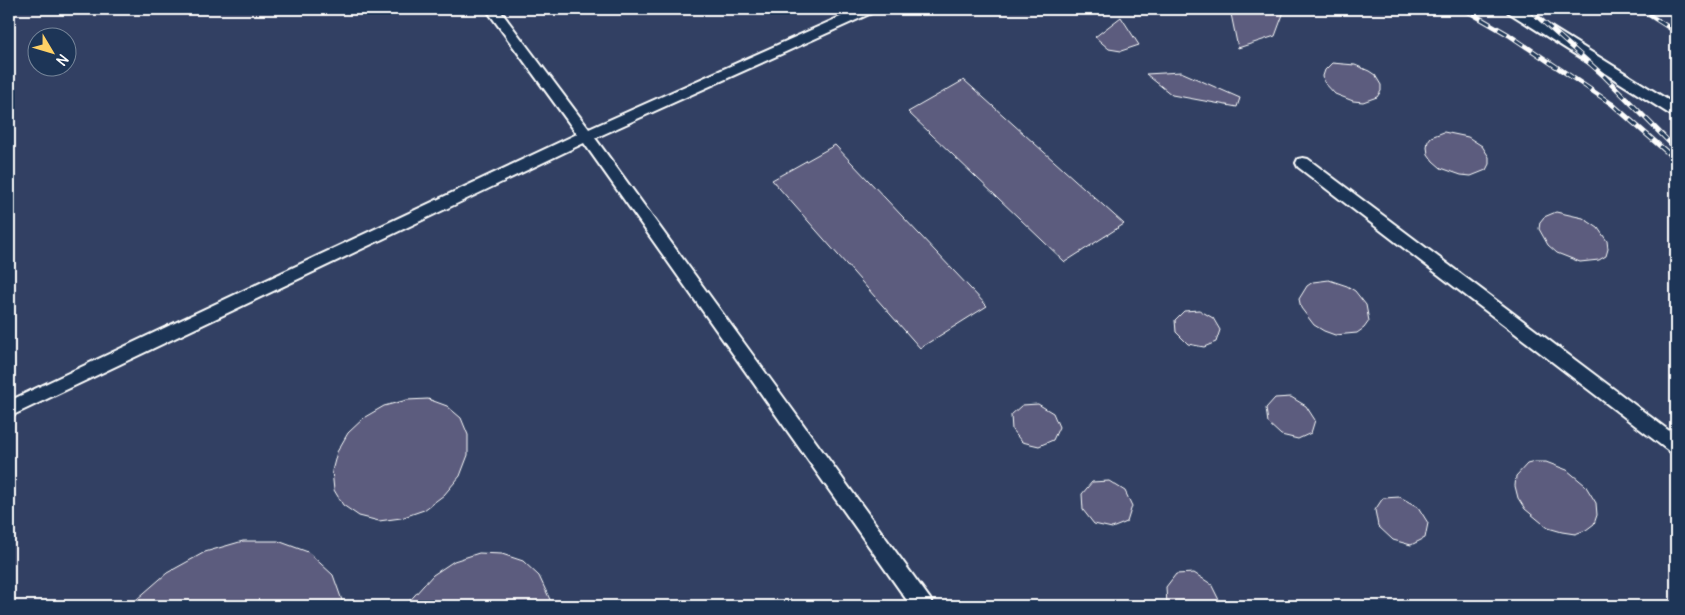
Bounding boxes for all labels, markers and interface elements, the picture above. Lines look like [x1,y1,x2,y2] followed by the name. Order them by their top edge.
[28,28,78,78] north arrow
[52,51,72,69] text: N

